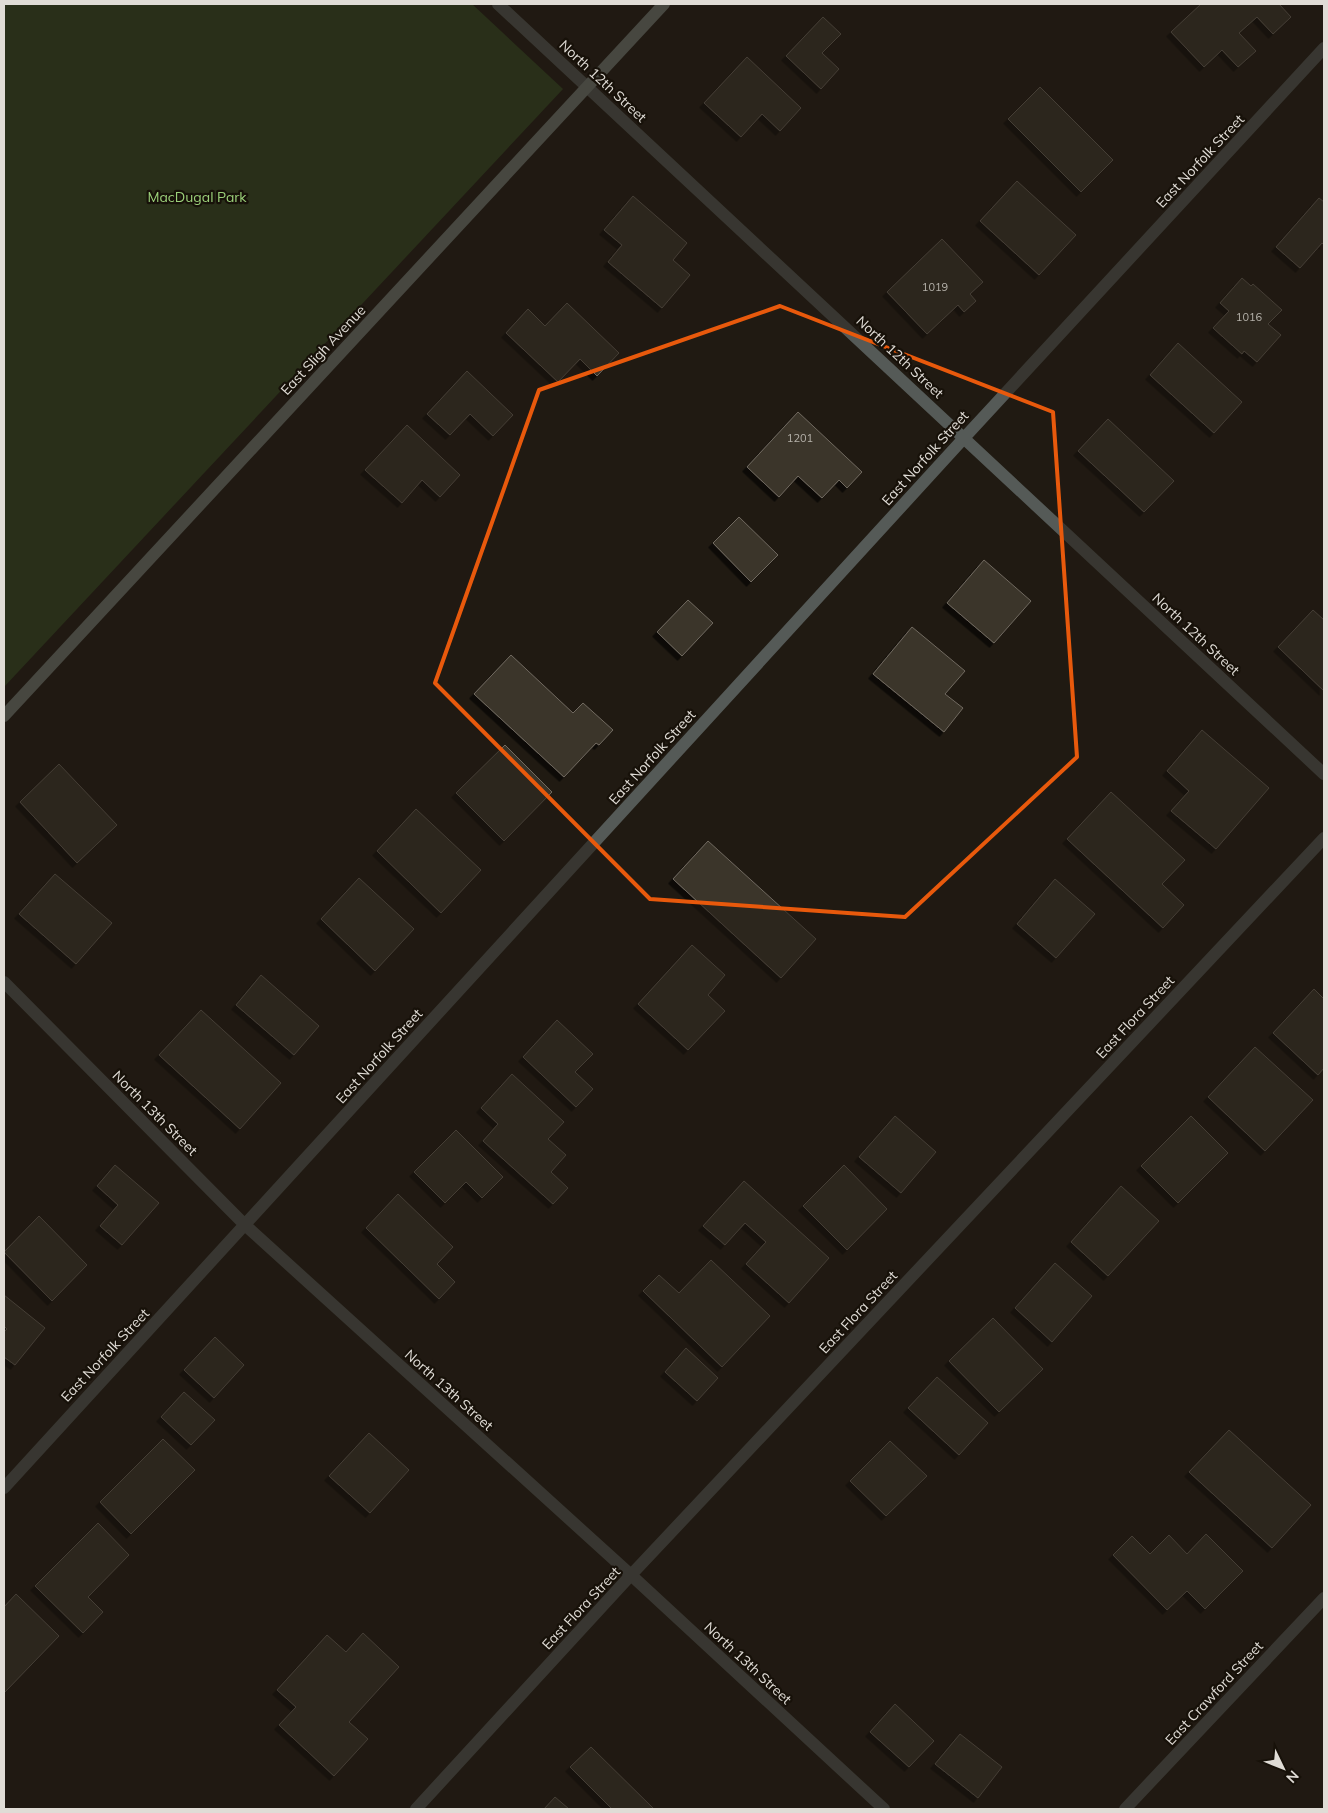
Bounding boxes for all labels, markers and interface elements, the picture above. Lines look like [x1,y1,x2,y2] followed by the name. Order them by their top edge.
[556,36,651,126] street label: North 12th Street
[1152,110,1248,211] street label: East Norfolk Street
[147,188,247,206] park label: MacDugal Park
[922,280,948,294] house number: 1019
[277,301,369,399] street label: East Sligh Avenue
[1236,310,1263,324] house number: 1016
[853,312,948,402] street label: North 12th Street
[878,407,972,509] street label: East Norfolk Street
[787,431,813,445] house number: 1201
[1149,589,1244,679] street label: North 12th Street
[605,706,699,808] street label: East Norfolk Street
[1092,972,1178,1062] street label: East Flora Street
[332,1005,426,1107] street label: East Norfolk Street
[109,1067,201,1159] street label: North 13th Street
[815,1267,901,1357] street label: East Flora Street
[57,1304,153,1405] street label: East Norfolk Street
[401,1346,497,1435] street label: North 13th Street
[538,1563,624,1653] street label: East Flora Street
[701,1618,796,1708] street label: North 13th Street
[1161,1637,1267,1749] street label: East Crawford Street
[1258,1743,1308,1793] north arrow
[1282,1767,1303,1787] text: N

